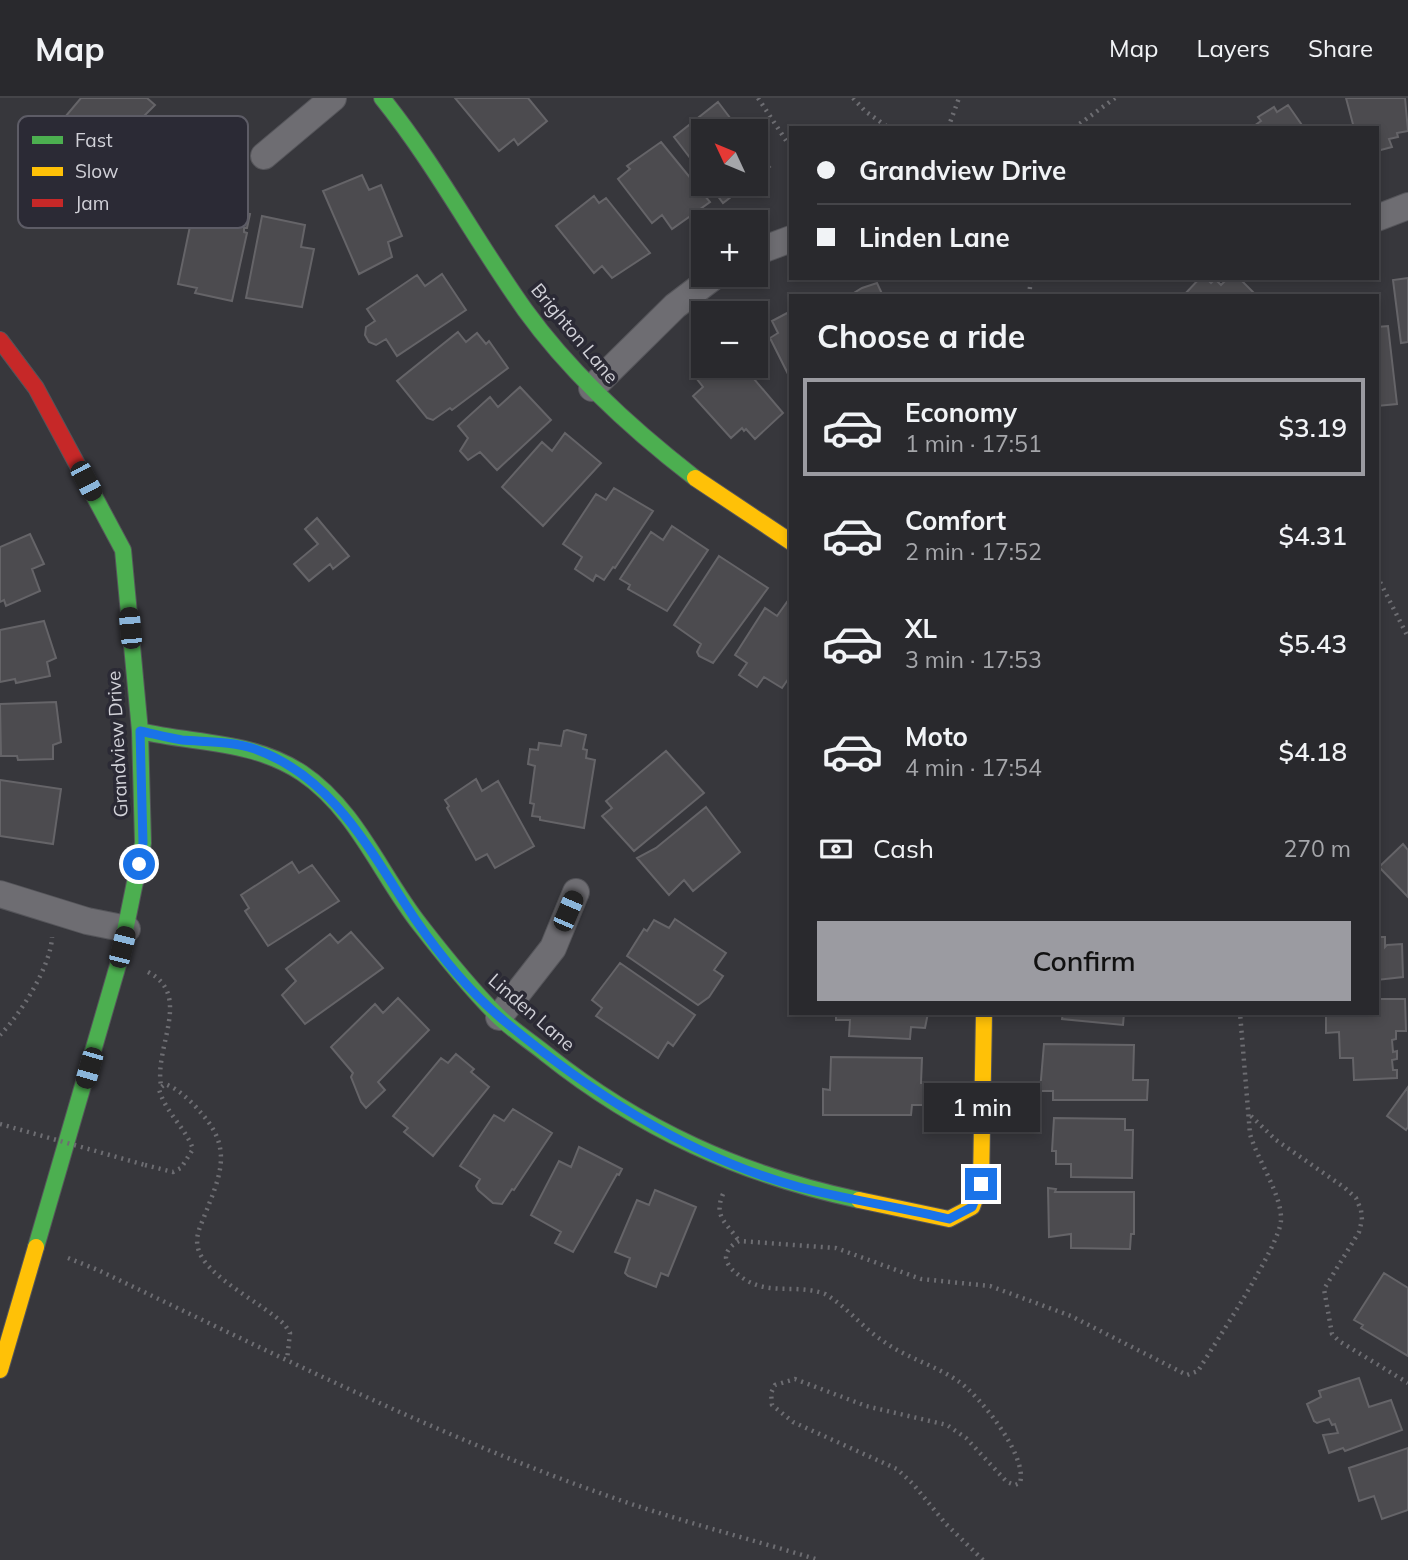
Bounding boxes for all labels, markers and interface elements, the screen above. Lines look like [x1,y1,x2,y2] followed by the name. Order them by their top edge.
[35,28,105,69] text: Map
[1109,33,1158,63] text: Map
[1196,33,1270,63] text: Layers
[1308,33,1373,63] text: Share
[18,116,248,228] legend
[691,119,768,196] north arrow
[691,119,768,378] map controls
[75,128,113,152] text: Fast
[859,154,1066,187] text: Grandview Drive
[75,159,119,183] text: Slow
[75,191,109,215] text: Jam
[691,210,768,287] button: +
[859,221,1010,254] text: Linden Lane
[526,278,624,388] street label: Brighton Lane
[691,301,768,378] button: −
[817,316,1025,356] text: Choose a ride
[821,396,884,459] icon: car
[905,396,1017,429] text: Economy
[1278,411,1347,444] text: $3.19
[905,429,1042,458] text: 1 min · 17:51
[67,458,106,504] car
[821,504,884,567] icon: car
[905,504,1006,537] text: Comfort
[1278,519,1347,552] text: $4.31
[905,537,1042,566] text: 2 min · 17:52
[118,606,143,650] car
[821,612,884,675] icon: car
[905,612,937,645] text: XL
[1278,627,1347,660] text: $5.43
[905,645,1042,674] text: 3 min · 17:53
[101,670,133,818] street label: Grandview Drive
[821,720,884,783] icon: car
[905,720,968,753] text: Moto
[1278,735,1347,768] text: $4.18
[905,753,1042,782] text: 4 min · 17:54
[817,830,855,868] icon: cash
[873,832,934,865] text: Cash
[1283,834,1351,863] text: 270 m
[123,848,155,880] route start
[551,888,586,934] car
[817,921,1351,1001] button: Confirm
[107,924,138,970] car
[484,968,580,1056] street label: Linden Lane
[74,1045,105,1091] car
[923,1082,1039,1132] callout: 1 min
[952,1093,1012,1122] text: 1 min
[965,1168,997,1200] route end

